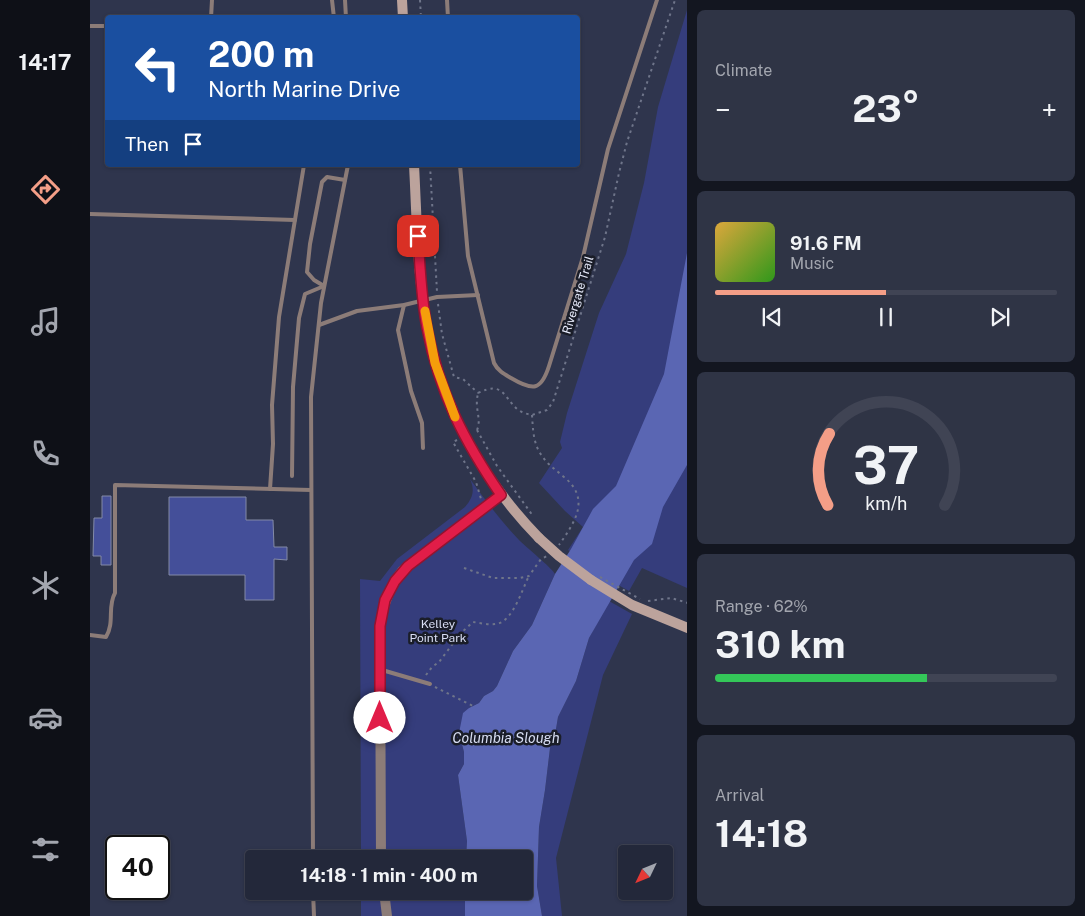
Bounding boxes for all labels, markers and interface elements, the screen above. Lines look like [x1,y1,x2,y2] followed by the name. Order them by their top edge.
[208,34,314,75] text: 200 m
[125,35,190,100] icon: left
[19,49,71,75] text: 14:17
[715,61,772,80] text: Climate
[208,76,401,102] text: North Marine Drive
[852,86,920,131] text: 23°
[715,93,731,126] text: −
[1041,93,1057,126] text: +
[179,130,207,158] icon: arrive
[125,133,169,155] text: Then
[28,172,63,207] icon: directions
[397,215,439,257] pin
[404,222,432,250] icon: arrive
[790,232,862,254] text: 91.6 FM
[560,254,597,336] street label: Rivergate Trail
[790,254,834,273] text: Music
[758,303,786,331] icon: previous
[872,303,900,331] icon: pause
[986,303,1014,331] icon: next
[28,304,63,339] icon: music
[853,435,919,496] text: 37
[28,436,63,471] icon: phone
[865,493,907,514] text: km/h
[28,568,63,603] icon: climate
[715,597,808,616] text: Range · 62%
[409,617,467,645] park label: Kelley Point Park
[715,622,846,667] text: 310 km
[353,691,405,743] position arrow
[28,700,63,735] icon: car
[452,730,560,746] water label: Columbia Slough
[715,786,764,805] text: Arrival
[715,811,808,856] text: 14:18
[28,832,63,867] icon: filters
[105,835,170,900] speed limit sign: 40
[618,845,672,900] north arrow
[618,845,673,900] map controls
[300,864,478,886] text: 14:18 · 1 min · 400 m

